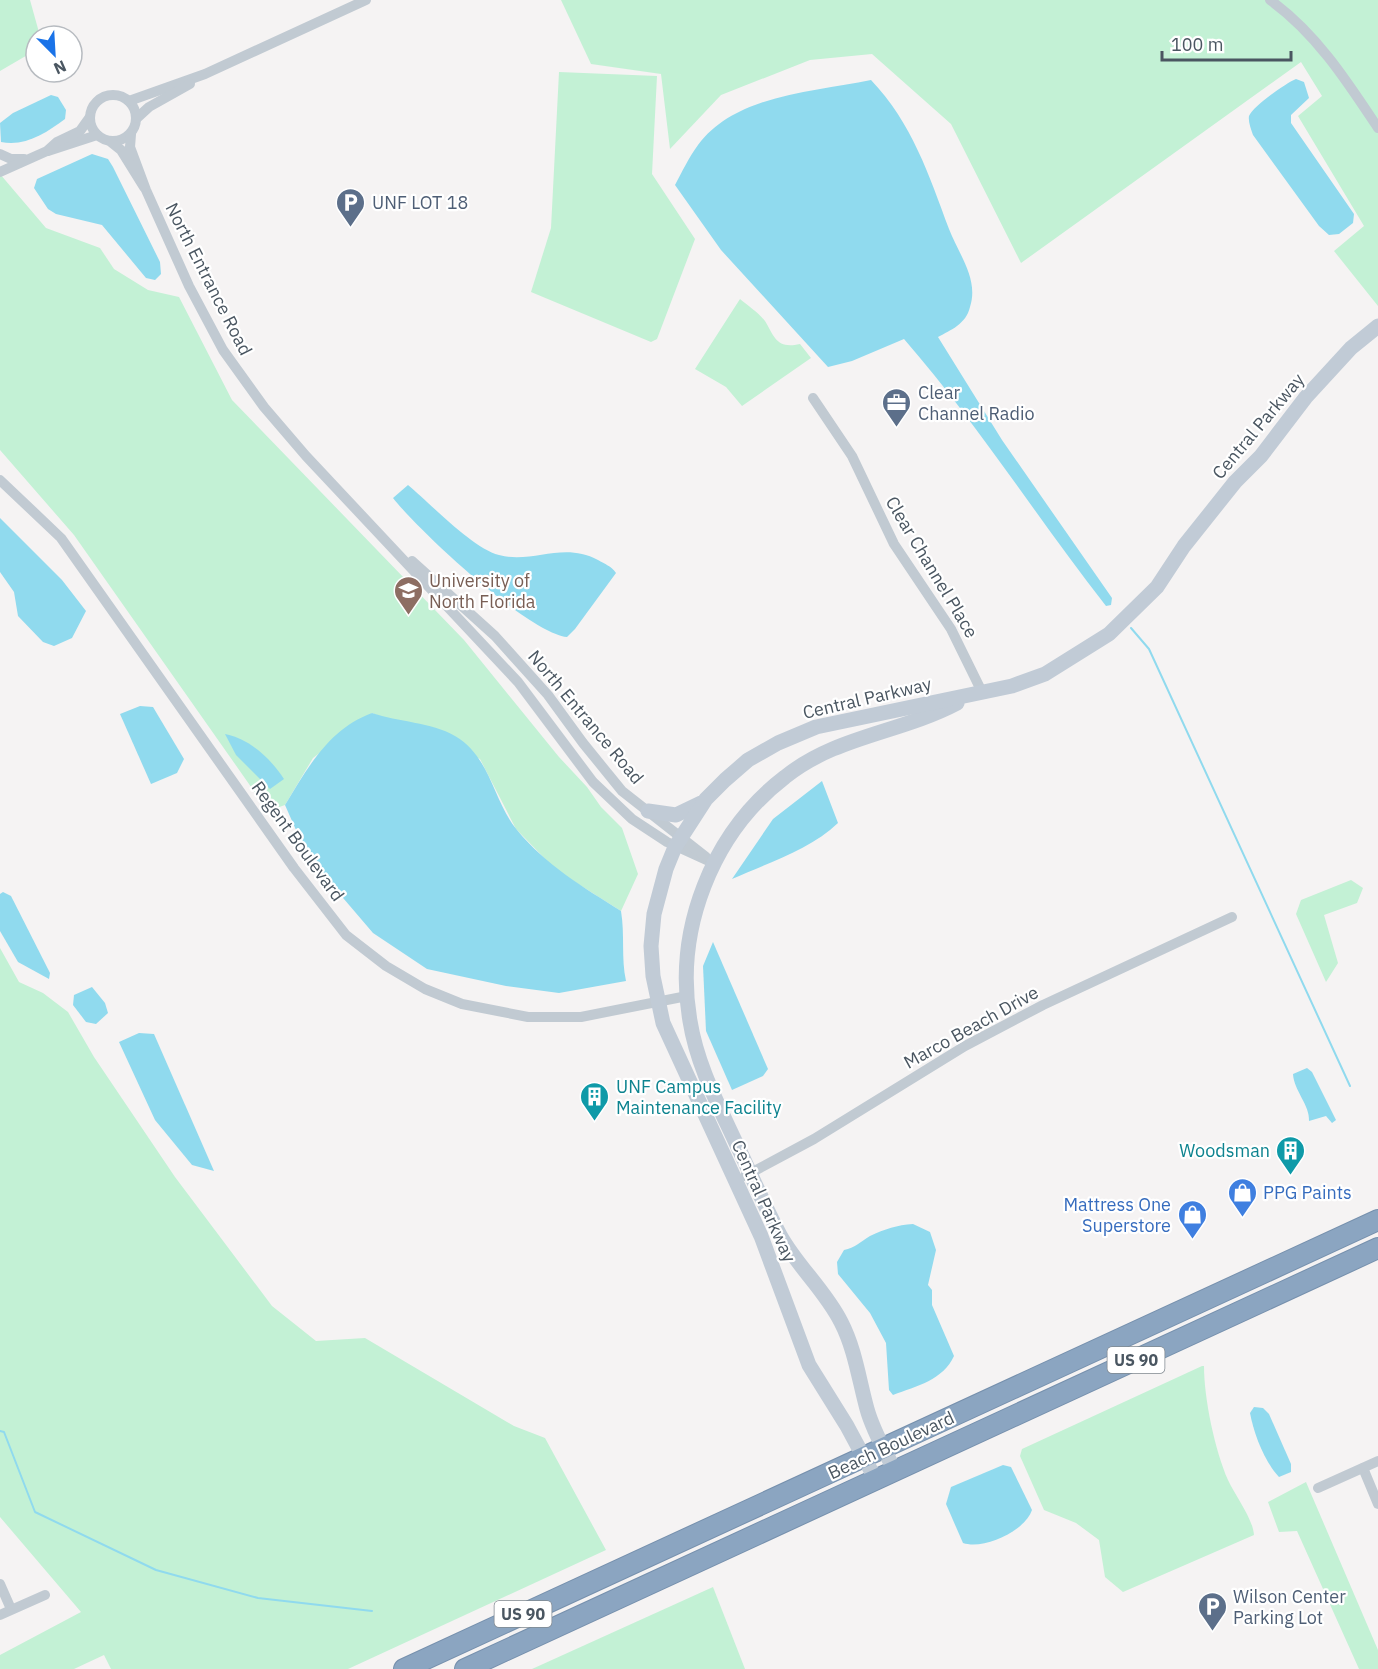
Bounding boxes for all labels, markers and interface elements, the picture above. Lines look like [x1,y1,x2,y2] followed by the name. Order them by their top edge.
[24,24,84,84] north arrow
[1162,24,1291,62] scale bar
[1171,33,1223,56] text: 100 m
[51,56,69,79] text: N
[335,186,367,228] parking icon: UNF LOT 18
[372,191,468,214] place label: UNF LOT 18
[161,199,257,359] street label: North Entrance Road
[1207,368,1309,484] street label: Central Parkway
[918,381,1034,425] place label: Clear Channel Radio
[881,386,913,428] office icon: Clear Channel Radio
[881,492,983,642] street label: Clear Channel Place
[429,569,536,613] place label: University of North Florida
[392,574,424,616] school or university icon: University of North Florida
[523,645,649,789] street label: North Entrance Road
[800,672,934,724] street label: Central Parkway
[247,776,349,906] street label: Regent Boulevard
[900,980,1043,1074] street label: Marco Beach Drive
[616,1075,781,1119] place label: UNF Campus Maintenance Facility
[579,1080,611,1122] building icon: UNF Campus Maintenance Facility
[1275,1134,1307,1176] building icon: Woodsman
[727,1136,801,1266] street label: Central Parkway
[1179,1139,1270,1162] place label: Woodsman
[1226,1176,1258,1218] shop icon: PPG Paints
[1263,1181,1352,1204] place label: PPG Paints
[1063,1193,1171,1237] place label: Mattress One Superstore
[1176,1198,1208,1240] shop icon: Mattress One Superstore
[1108,1347,1164,1373] road number: US 90
[824,1406,958,1484] street label: Beach Boulevard
[1233,1585,1346,1629] place label: Wilson Center Parking Lot
[1196,1590,1228,1632] parking icon: Wilson Center Parking Lot
[494,1601,552,1627] road number: US 90

